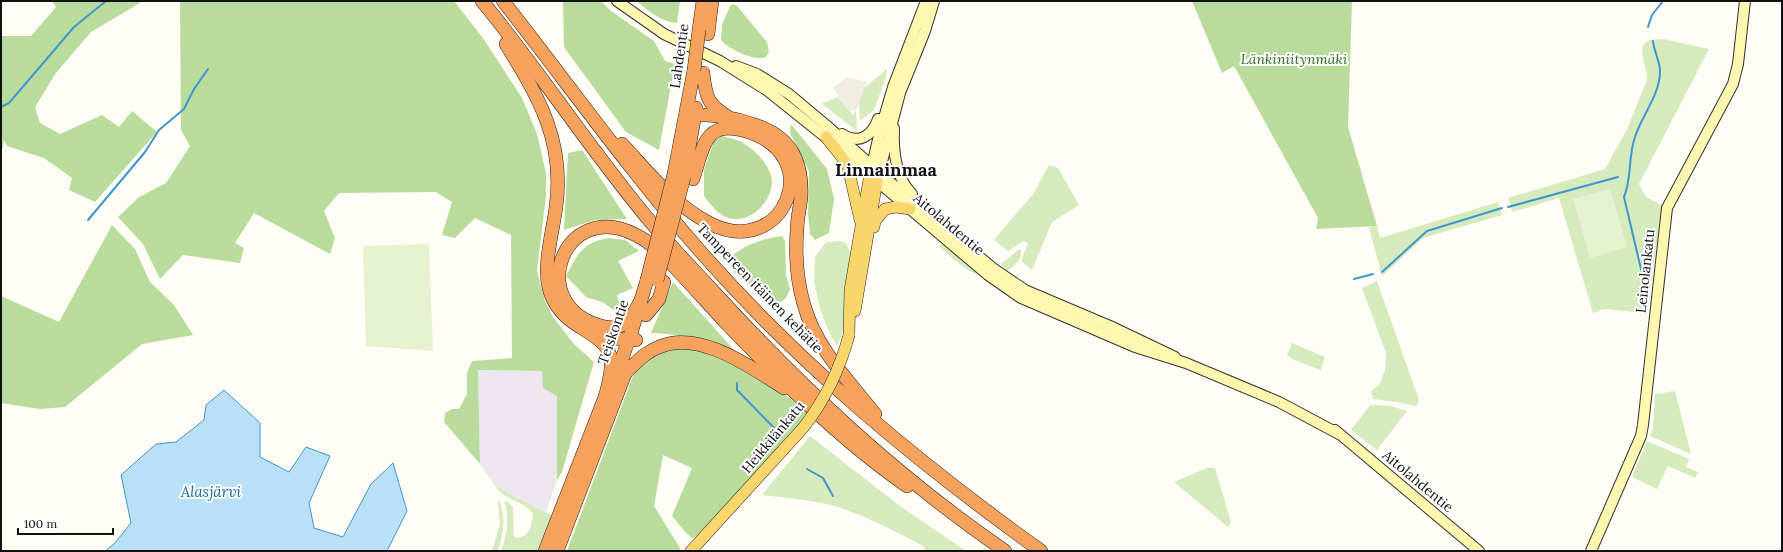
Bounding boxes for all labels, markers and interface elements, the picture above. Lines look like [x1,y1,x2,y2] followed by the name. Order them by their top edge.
[666,22,693,90] street label: Lahdentie
[1241,50,1348,68] park label: Länkiniitynmäki
[835,158,938,181] district label: Linnainmaa
[909,188,989,259] street label: Aitolahdentie
[693,219,827,357] street label: Tampereen itäinen kehätie
[1632,228,1658,314] street label: Leinolankatu
[594,297,633,367] street label: Teiskontie
[737,397,809,477] street label: Heikkilänkatu
[1378,445,1458,516] street label: Aitolahdentie
[180,482,241,501] water label: Alasjärvi
[18,510,113,536] scale bar
[24,516,57,531] text: 100 m

